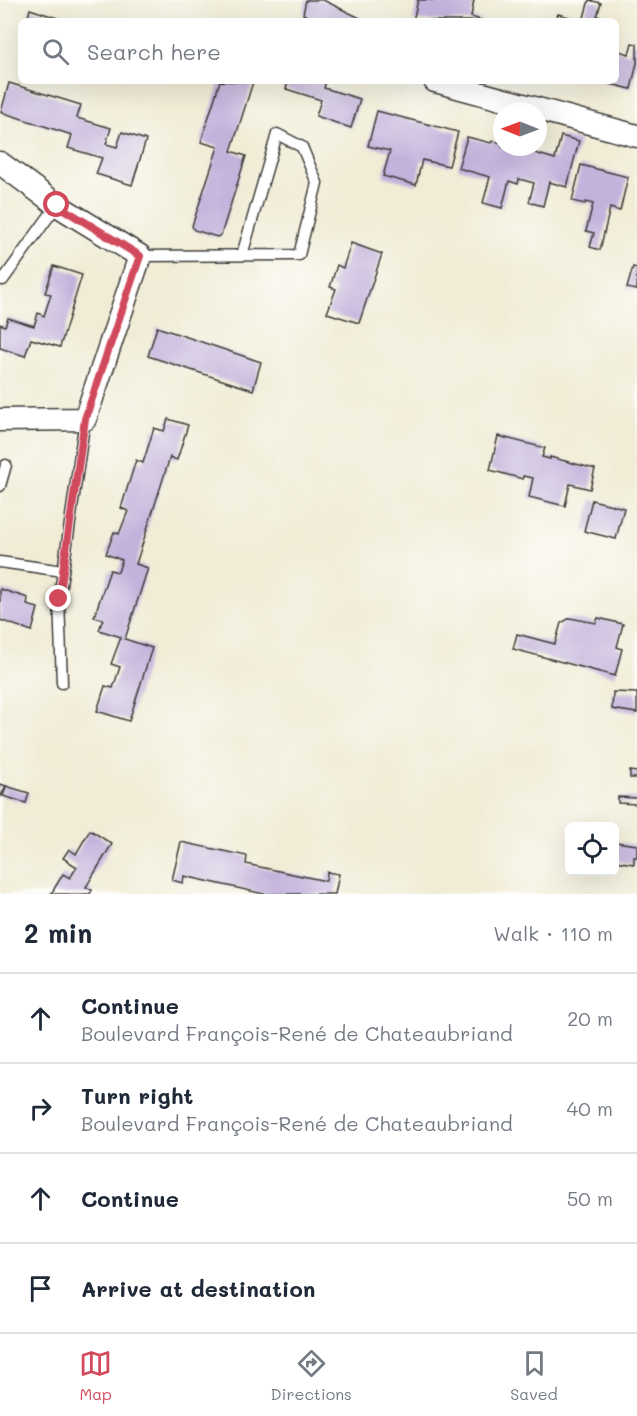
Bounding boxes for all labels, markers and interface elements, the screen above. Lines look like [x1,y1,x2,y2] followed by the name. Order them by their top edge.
[18,18,619,84] search box
[39,35,72,68] icon: search
[87,37,221,66] text: Search here
[493,102,547,156] north arrow
[43,191,69,217] route start
[45,585,71,611] route end
[565,822,619,876] map controls
[565,822,619,876] button: locate
[24,916,92,950] text: 2 min
[493,920,613,946] text: Walk · 110 m
[81,991,179,1020] text: Continue
[24,1002,57,1035] icon: ahead
[567,1005,613,1031] text: 20 m
[81,1020,513,1046] text: Boulevard François-René de Chateaubriand
[81,1081,193,1110] text: Turn right
[24,1092,57,1125] icon: right
[567,1095,613,1121] text: 40 m
[81,1110,513,1136] text: Boulevard François-René de Chateaubriand
[24,1182,57,1215] icon: ahead
[81,1184,179,1213] text: Continue
[567,1185,613,1211] text: 50 m
[24,1272,57,1305] icon: arrive
[81,1274,316,1303] text: Arrive at destination
[79,1347,112,1404] tab: Map
[271,1347,352,1404] tab: Directions
[510,1347,558,1404] tab: Saved

